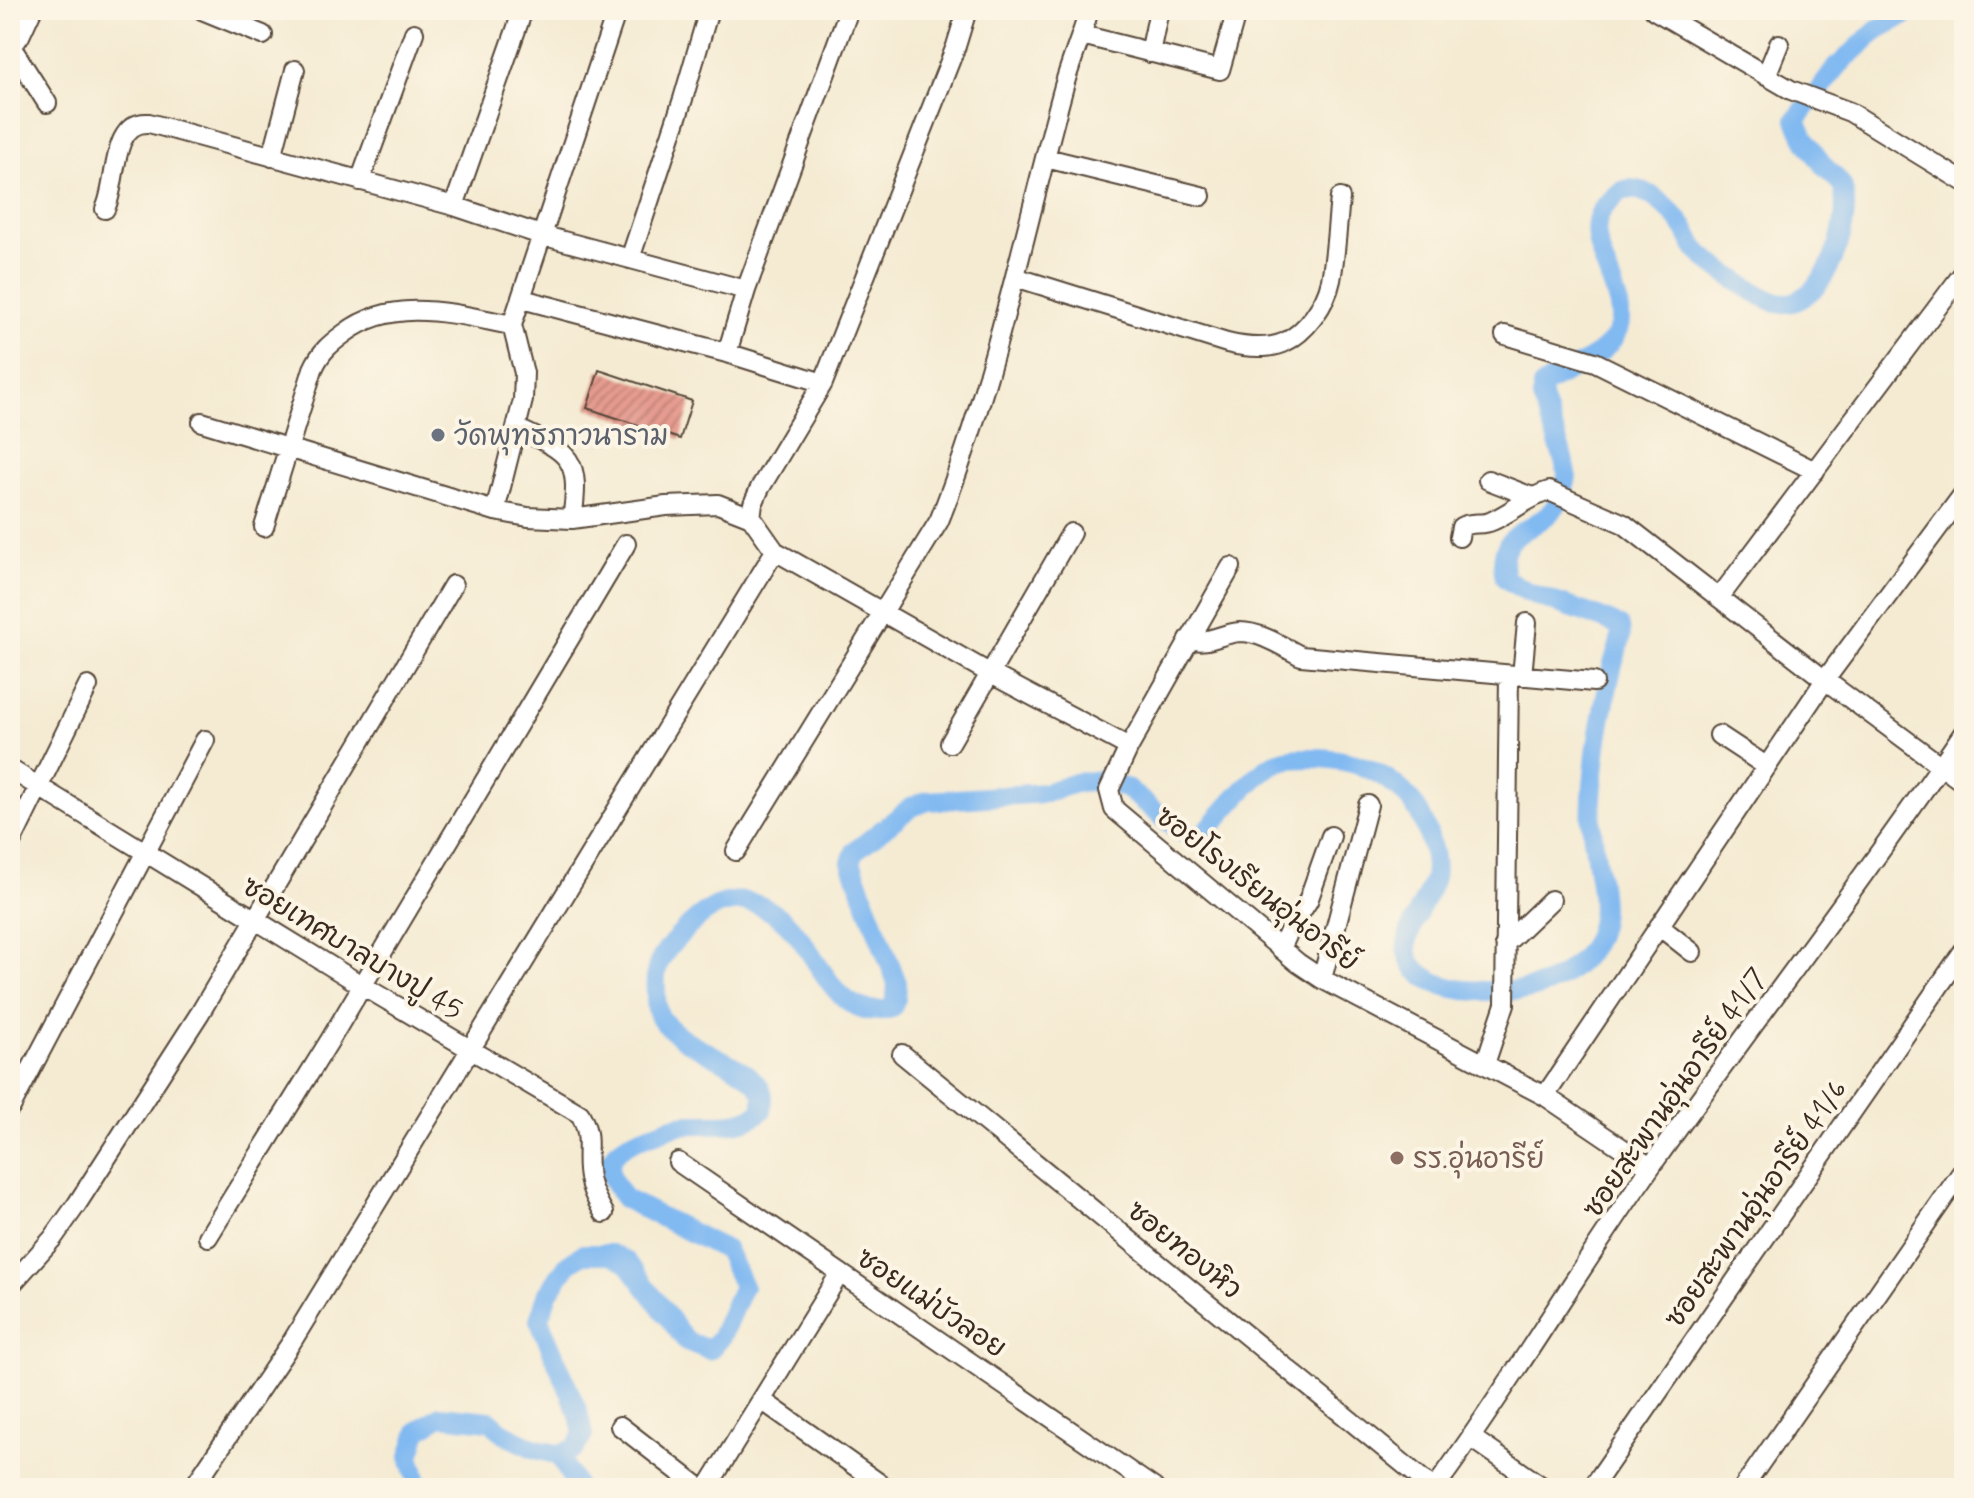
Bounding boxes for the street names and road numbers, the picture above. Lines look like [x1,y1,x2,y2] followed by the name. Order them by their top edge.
[1147,797,1368,981] street label: ซอยโรงเรียนอุ่นอารีย์
[235,869,469,1030] street label: ซอยเทศบาลบางปู 45
[1573,959,1777,1226] street label: ซอยสะพานอุ่นอารีย์ 41/7
[1655,1071,1857,1336] street label: ซอยสะพานอุ่นอารีย์ 41/6
[1118,1193,1248,1308] street label: ซอยทองหิว
[848,1239,1014,1368] street label: ซอยแม่บัวลอย

